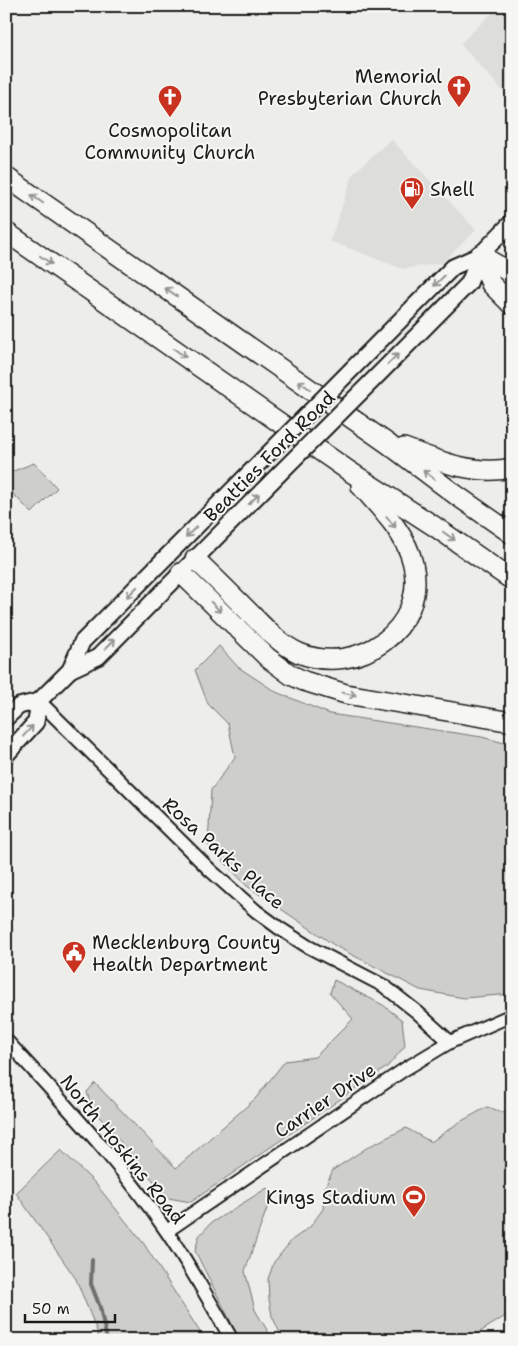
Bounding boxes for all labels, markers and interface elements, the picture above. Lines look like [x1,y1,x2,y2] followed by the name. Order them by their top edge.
[258,64,442,111] place label: Memorial Presbyterian Church
[446,74,472,108] church icon: Memorial Presbyterian Church
[157,84,183,118] church icon: Cosmopolitan Community Church
[85,118,255,165] place label: Cosmopolitan Community Church
[399,176,425,210] fuel station icon: Shell
[430,177,474,202] place label: Shell
[30,194,44,204] one-way arrow
[39,255,53,265] one-way arrow
[433,275,445,287] one-way arrow
[164,287,178,297] one-way arrow
[172,348,186,358] one-way arrow
[387,353,399,365] one-way arrow
[297,380,311,390] one-way arrow
[198,385,340,527] street label: Beatties Ford Road
[423,469,436,480] one-way arrow
[248,493,261,505] one-way arrow
[386,516,397,529] one-way arrow
[184,526,197,538] one-way arrow
[442,531,456,541] one-way arrow
[125,586,138,598] one-way arrow
[210,601,222,613] one-way arrow
[104,639,116,651] one-way arrow
[341,690,357,699] one-way arrow
[22,724,34,737] one-way arrow
[157,792,290,915] street label: Rosa Parks Place
[92,930,281,977] place label: Mecklenburg County Health Department
[61,940,87,974] public building icon: Mecklenburg County Health Department
[270,1057,381,1144] street label: Carrier Drive
[55,1070,191,1229] street label: North Hoskins Road
[401,1184,427,1218] sports icon: Kings Stadium
[266,1185,396,1210] place label: Kings Stadium
[25,1291,115,1323] scale bar
[32,1299,70,1319] text: 50 m

